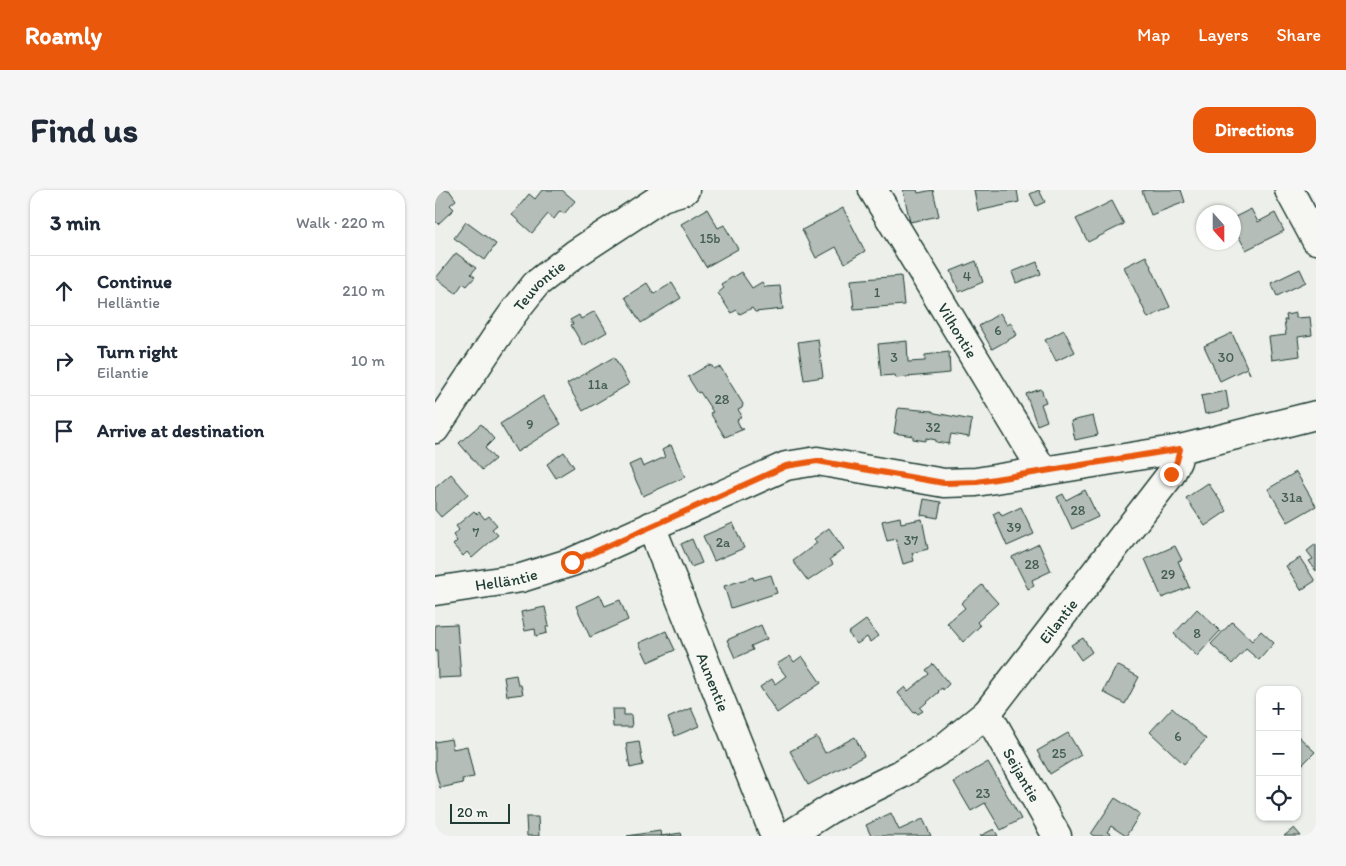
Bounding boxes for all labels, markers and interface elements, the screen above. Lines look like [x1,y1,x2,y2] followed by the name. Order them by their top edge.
[25,21,102,50] text: Roamly
[1137,24,1170,46] text: Map
[1198,24,1248,46] text: Layers
[1276,24,1321,46] text: Share
[1193,107,1316,153] button: Directions
[30,109,138,151] text: Find us
[1196,205,1241,250] north arrow
[50,210,100,235] text: 3 min
[296,213,385,232] text: Walk · 220 m
[699,230,721,247] house number: 15b
[509,256,569,315] street label: Teuvontie
[963,268,972,285] house number: 4
[97,270,172,293] text: Continue
[50,277,78,305] icon: ahead
[342,281,385,300] text: 210 m
[874,284,881,301] house number: 1
[97,293,160,312] text: Helläntie
[934,299,982,361] street label: Vilhontie
[994,322,1002,339] house number: 6
[97,340,178,363] text: Turn right
[50,347,78,375] icon: right
[890,349,898,366] house number: 3
[1218,349,1234,366] house number: 30
[351,351,385,370] text: 10 m
[97,363,149,382] text: Eilantie
[588,376,609,393] house number: 11a
[714,391,730,408] house number: 28
[526,416,534,433] house number: 9
[50,417,78,445] icon: arrive
[97,419,264,442] text: Arrive at destination
[926,419,941,436] house number: 32
[1160,463,1183,486] route end
[1281,489,1303,506] house number: 31a
[1070,502,1086,519] house number: 28
[1007,519,1021,536] house number: 39
[473,524,480,541] house number: 7
[904,532,918,549] house number: 37
[716,534,731,551] house number: 2a
[561,551,584,574] route start
[1024,556,1040,573] house number: 28
[474,564,540,594] street label: Helläntie
[1161,566,1175,583] house number: 29
[1035,595,1081,647] street label: Eilantie
[1193,625,1201,642] house number: 8
[693,650,734,714] street label: Aunentie
[1256,686,1301,821] map controls
[1256,686,1301,731] button: +
[1174,728,1182,745] house number: 6
[1256,731,1301,776] button: −
[999,744,1045,805] street label: Seijantie
[1052,745,1066,762] house number: 25
[1256,776,1301,821] button: locate
[976,785,991,802] house number: 23
[450,801,510,824] scale bar
[457,804,488,821] text: 20 m

